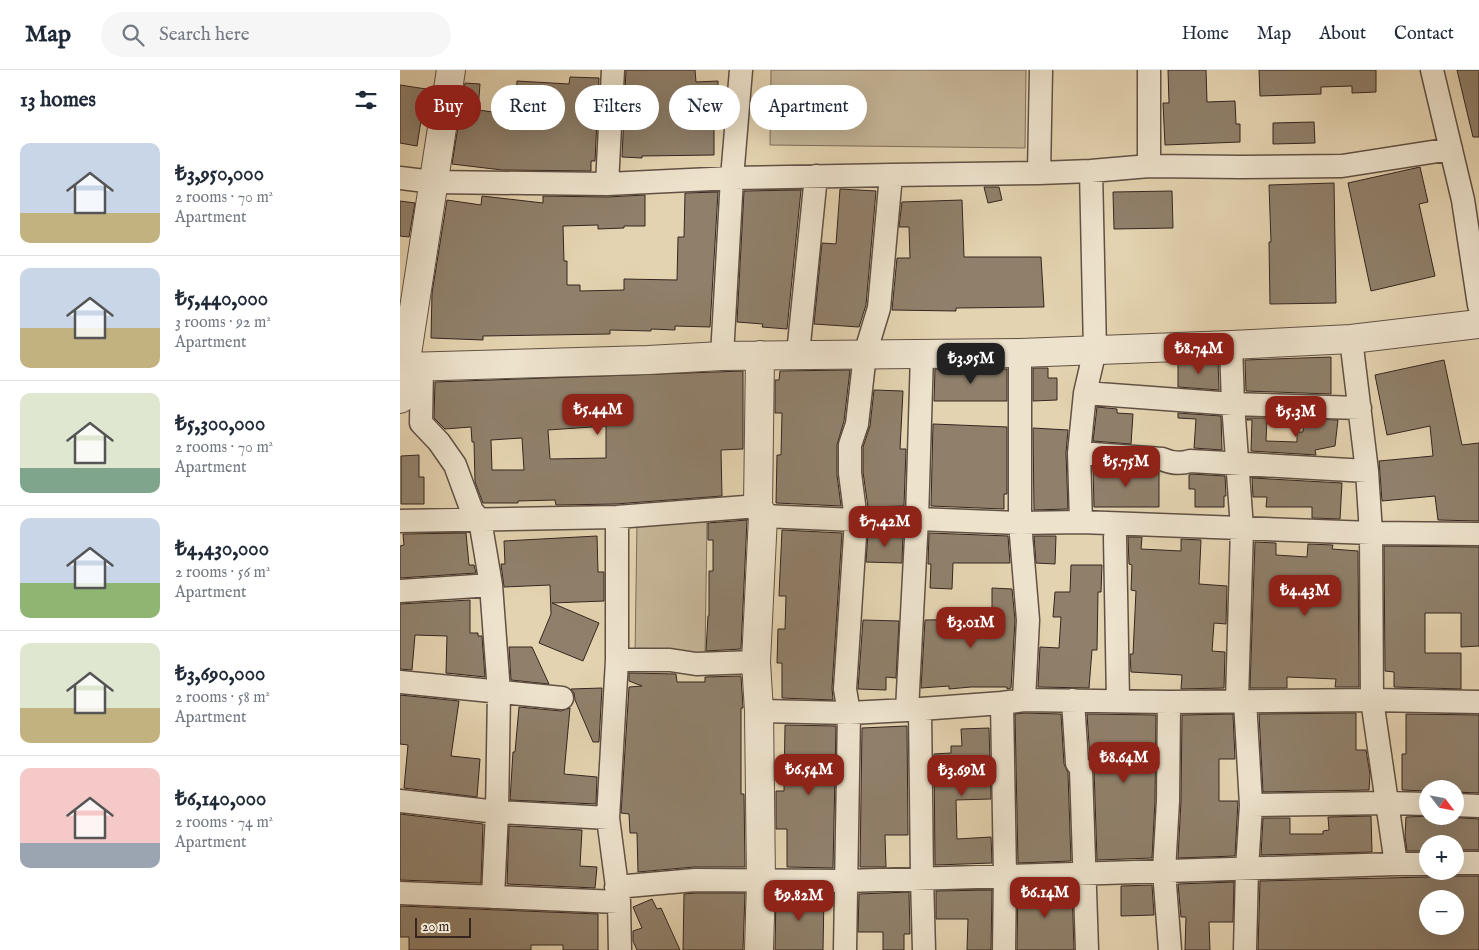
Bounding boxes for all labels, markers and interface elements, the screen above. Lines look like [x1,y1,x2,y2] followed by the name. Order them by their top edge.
[101,12,451,57] search box
[25,19,71,50] text: Map
[119,21,147,49] icon: search
[159,23,250,47] text: Search here
[1182,23,1229,46] text: Home
[1257,23,1291,46] text: Map
[1319,23,1366,46] text: About
[1394,23,1454,46] text: Contact
[415,85,481,130] chip: Buy
[491,85,565,130] chip: Rent
[575,85,659,130] chip: Filters
[669,85,740,130] chip: New
[750,85,867,130] chip: Apartment
[352,86,380,114] icon: filters
[20,87,96,114] text: 13 homes
[175,161,264,188] text: ₺3,950,000
[60,163,120,223] icon: home
[175,188,273,208] text: 2 rooms · 70 m²
[175,208,246,228] text: Apartment
[175,286,268,313] text: ₺5,440,000
[60,288,120,348] icon: home
[175,313,271,333] text: 3 rooms · 92 m²
[1158,332,1240,375] pin: ₺8.74M
[175,333,246,353] text: Apartment
[1175,339,1223,359] text: ₺8.74M
[930,342,1012,385] pin: ₺3.95M
[948,349,994,369] text: ₺3.95M
[557,394,639,436] pin: ₺5.44M
[1261,396,1331,438] pin: ₺5.3M
[573,400,623,420] text: ₺5.44M
[1276,402,1316,422] text: ₺5.3M
[175,411,265,438] text: ₺5,300,000
[60,413,120,473] icon: home
[175,438,273,458] text: 2 rooms · 70 m²
[1085,446,1167,488] pin: ₺5.75M
[1103,452,1149,472] text: ₺5.75M
[175,458,246,478] text: Apartment
[844,506,926,548] pin: ₺7.42M
[860,512,910,532] text: ₺7.42M
[175,536,269,563] text: ₺4,430,000
[60,538,120,598] icon: home
[175,563,270,583] text: 2 rooms · 56 m²
[1264,574,1346,617] pin: ₺4.43M
[1280,581,1330,601] text: ₺4.43M
[175,583,246,603] text: Apartment
[930,606,1012,649] pin: ₺3.01M
[947,613,995,633] text: ₺3.01M
[175,661,265,688] text: ₺3,690,000
[60,663,120,723] icon: home
[175,688,270,708] text: 2 rooms · 58 m²
[175,708,246,728] text: Apartment
[1083,742,1165,784] pin: ₺8.64M
[1100,748,1148,768] text: ₺8.64M
[768,754,850,796] pin: ₺6.54M
[921,754,1003,797] pin: ₺3.69M
[785,760,833,780] text: ₺6.54M
[938,761,986,781] text: ₺3.69M
[1419,780,1464,825] north arrow
[1419,780,1464,935] map controls
[175,786,266,813] text: ₺6,140,000
[60,788,120,848] icon: home
[175,813,273,833] text: 2 rooms · 74 m²
[175,833,246,853] text: Apartment
[1419,835,1464,880] button: +
[1004,876,1086,919] pin: ₺6.14M
[758,880,840,922] pin: ₺9.82M
[1021,883,1069,903] text: ₺6.14M
[775,886,823,906] text: ₺9.82M
[1419,890,1464,935] button: −
[415,915,471,938] scale bar
[422,918,449,936] text: 20 m

